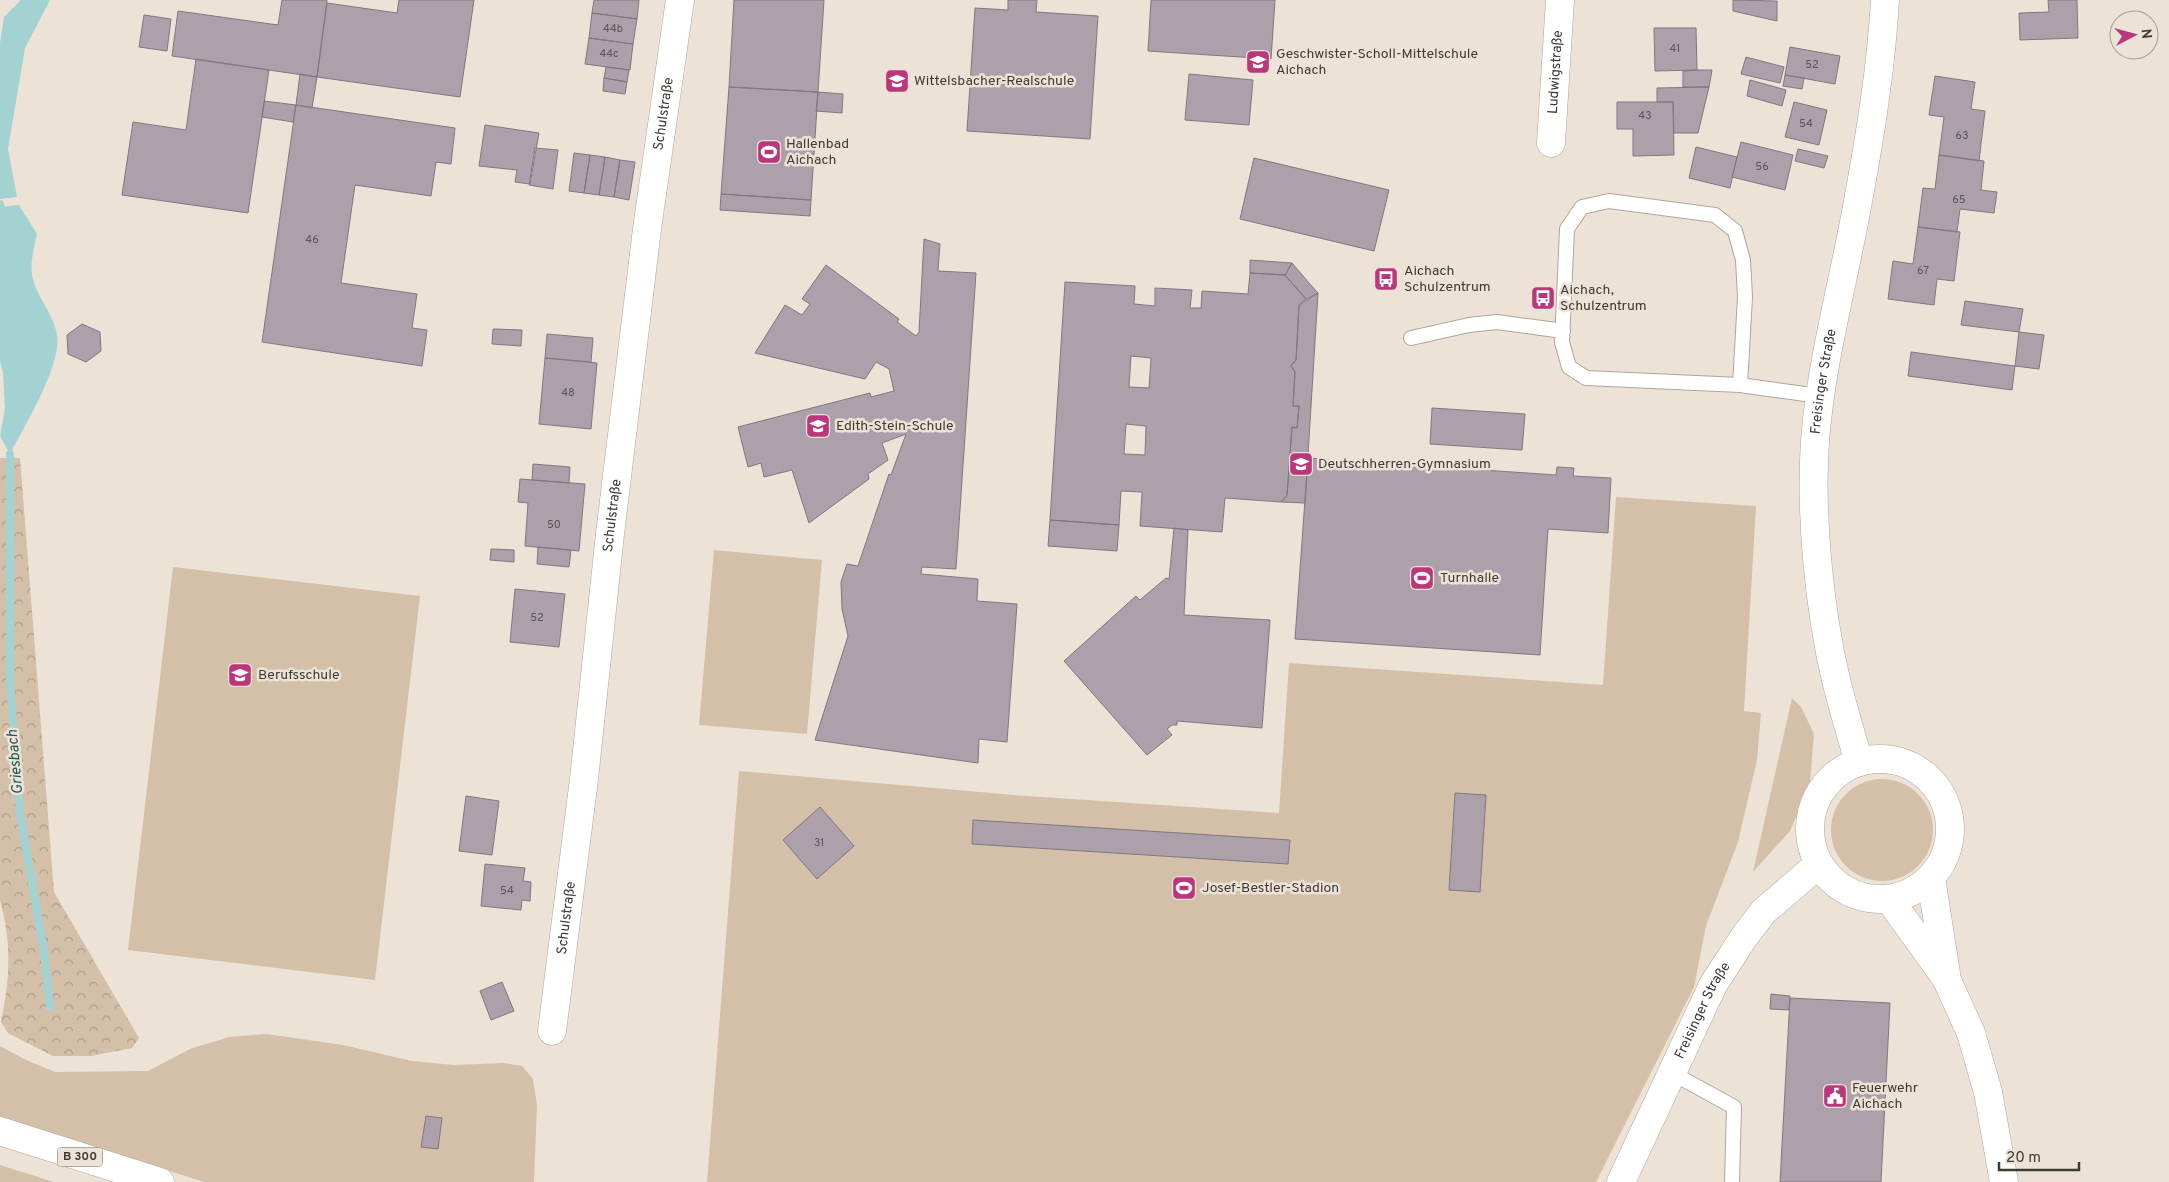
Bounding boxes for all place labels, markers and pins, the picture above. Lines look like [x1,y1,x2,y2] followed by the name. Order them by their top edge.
[1276,46,1478,79] place label: Geschwister-Scholl-Mittelschule Aichach
[1245,49,1271,75] school or university icon: Geschwister-Scholl-Mittelschule Aichach
[884,68,910,94] school or university icon: Wittelsbacher-Realschule
[914,73,1074,90] place label: Wittelsbacher-Realschule
[786,136,849,169] place label: Hallenbad Aichach
[756,139,782,165] sports icon: Hallenbad Aichach
[1404,263,1491,296] place label: Aichach Schulzentrum
[1373,266,1399,292] bus stop icon: Aichach Schulzentrum
[1560,282,1647,315] place label: Aichach, Schulzentrum
[1530,285,1556,311] bus stop icon: Aichach, Schulzentrum
[805,413,831,439] school or university icon: Edith-Stein-Schule
[836,418,954,435] place label: Edith-Stein-Schule
[1288,451,1314,477] school or university icon: Deutschherren-Gymnasium
[1318,456,1491,473] place label: Deutschherren-Gymnasium
[1409,565,1435,591] sports icon: Turnhalle
[1440,570,1499,587] place label: Turnhalle
[227,662,253,688] school or university icon: Berufsschule
[258,667,339,684] place label: Berufsschule
[1171,875,1197,901] sports icon: Josef-Bestler-Stadion
[1202,880,1339,897] place label: Josef-Bestler-Stadion
[1852,1080,1919,1113] place label: Feuerwehr Aichach
[1822,1083,1848,1109] public building icon: Feuerwehr Aichach

